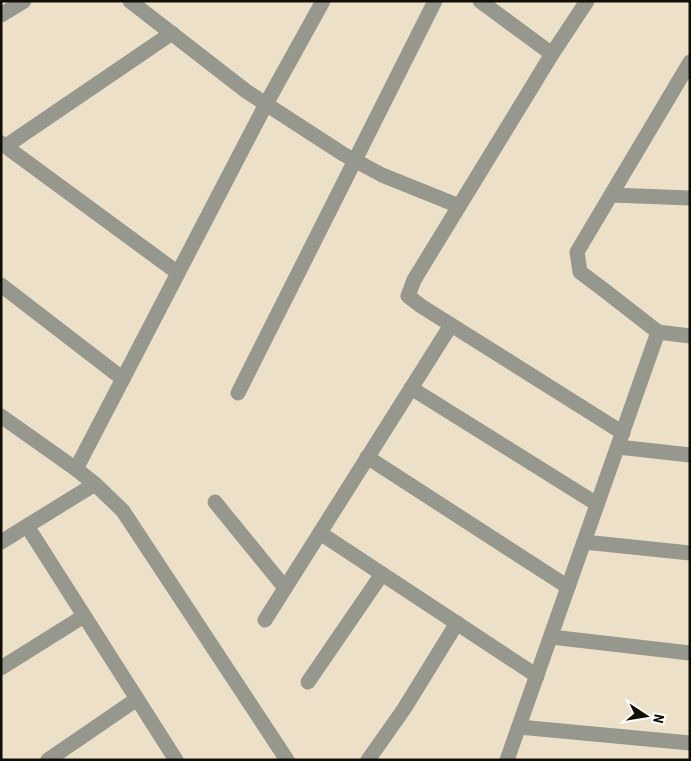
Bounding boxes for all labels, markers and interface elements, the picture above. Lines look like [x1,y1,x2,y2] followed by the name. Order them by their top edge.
[621,691,671,741] north arrow
[650,713,667,725] text: N

